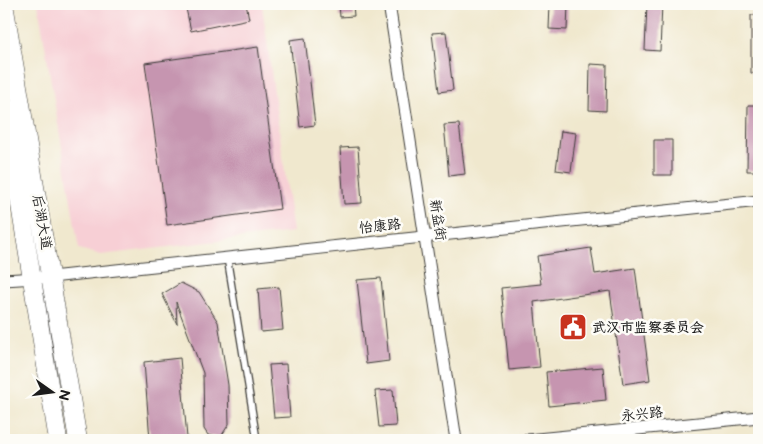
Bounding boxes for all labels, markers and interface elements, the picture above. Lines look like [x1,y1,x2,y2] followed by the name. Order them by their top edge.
[29,193,55,251] street label: 后湖大道
[426,198,450,242] street label: 新益街
[358,215,402,237] street label: 怡康路
[558,312,588,342] public building icon: 武汉市监察委员会
[592,319,704,336] place label: 武汉市监察委员会
[28,366,78,416] north arrow
[55,388,74,402] text: N
[620,403,664,425] street label: 永兴路

